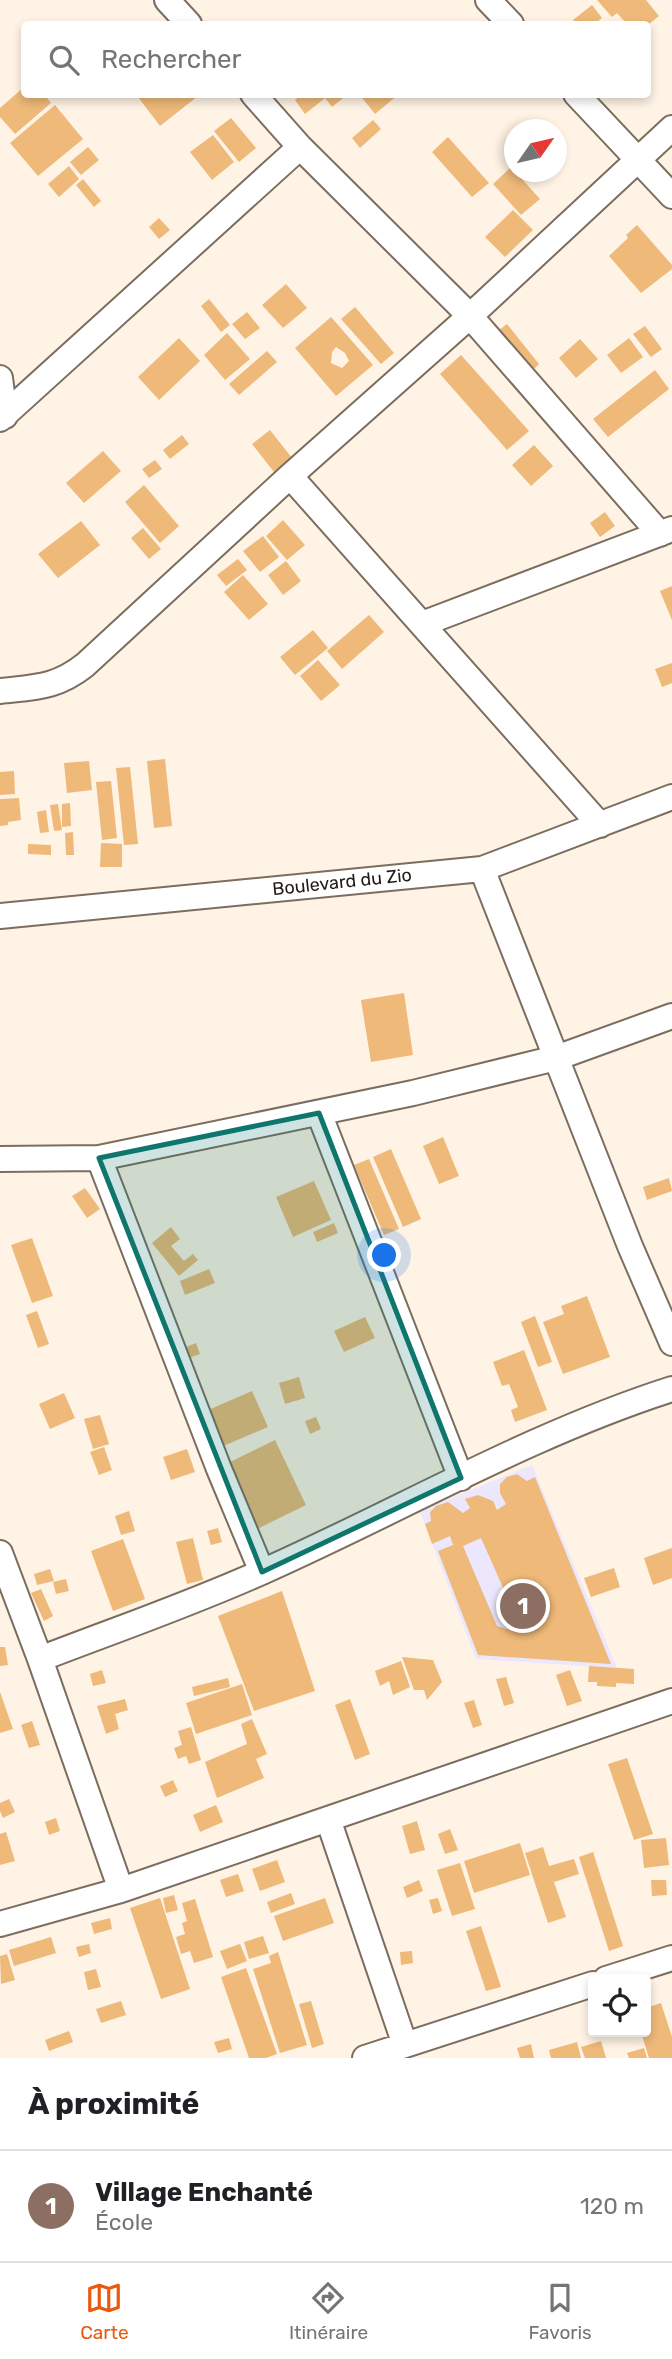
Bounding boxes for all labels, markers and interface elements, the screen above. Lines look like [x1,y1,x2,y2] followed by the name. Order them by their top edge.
[21,21,651,98] search box
[45,41,83,79] icon: search
[101,44,241,75] text: Rechercher
[504,119,567,182] north arrow
[271,864,413,900] street label: Boulevard du Zio
[367,1238,401,1272] your location
[500,1580,546,1632] pin: 1
[588,1974,651,2037] map controls
[588,1974,651,2037] button: locate
[28,2086,199,2122] text: À proximité
[95,2177,313,2208] text: Village Enchanté
[45,2192,57,2220] text: 1
[580,2192,644,2220] text: 120 m
[95,2208,153,2236] text: École
[80,2279,129,2344] tab: Carte
[289,2279,368,2344] tab: Itinéraire
[528,2279,592,2344] tab: Favoris

